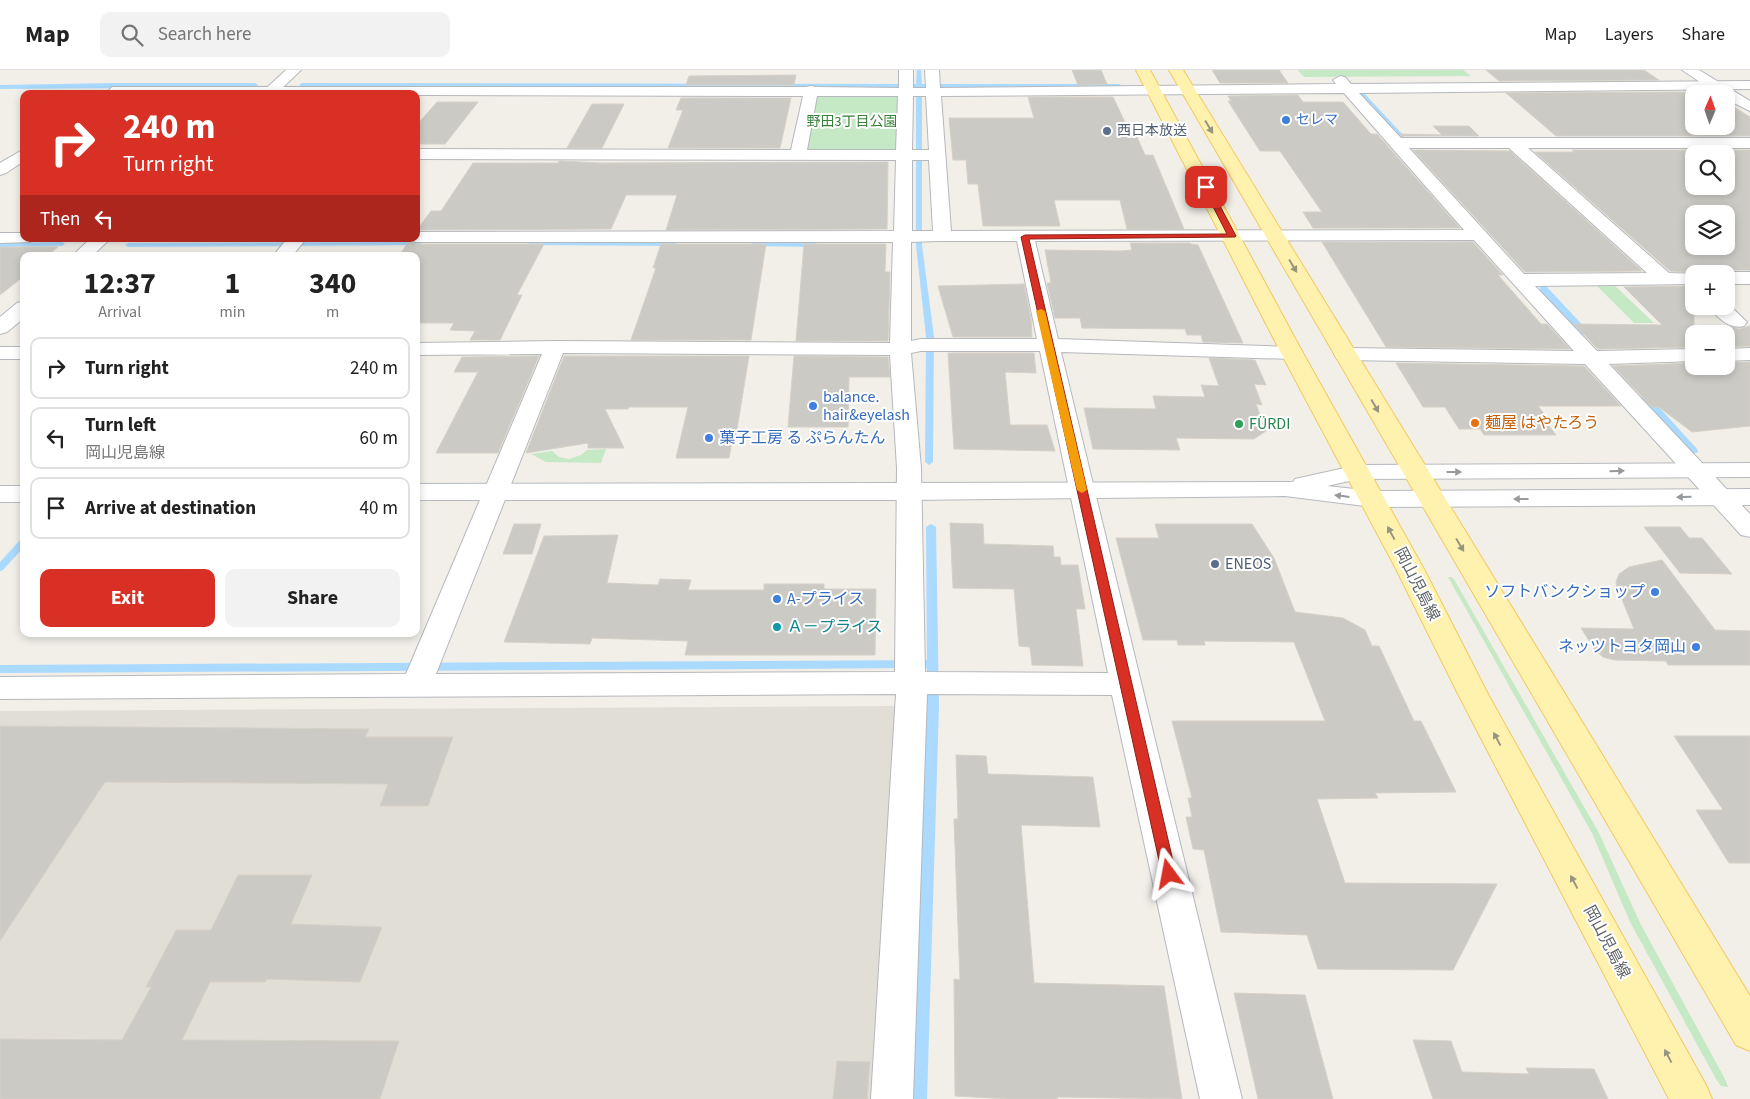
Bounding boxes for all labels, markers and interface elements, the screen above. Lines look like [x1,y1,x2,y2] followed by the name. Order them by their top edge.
[100,12,450,57] search box
[25,17,70,52] text: Map
[118,21,146,49] icon: search
[158,21,251,48] text: Search here
[1545,22,1577,47] text: Map
[1605,22,1654,47] text: Layers
[1682,22,1725,47] text: Share
[1685,85,1735,135] north arrow
[1685,85,1735,375] map controls
[123,102,215,152] text: 240 m
[40,110,105,175] icon: right
[1296,110,1338,130] place label: セレマ
[807,112,897,132] park label: 野田3丁目公園
[1280,114,1292,126] marker: セレマ
[1205,120,1214,133] one-way arrow
[1117,121,1187,141] place label: 西日本放送
[1101,125,1113,137] marker: 西日本放送
[1685,145,1735,195] button: search
[123,148,213,180] text: Turn right
[1185,166,1227,208] pin
[1192,173,1220,201] icon: arrive
[90,205,118,233] icon: left
[1685,205,1735,255] button: layers
[40,206,80,233] text: Then
[1288,260,1297,273] one-way arrow
[84,262,156,305] text: 12:37
[224,262,240,305] text: 1
[309,262,356,305] text: 340
[1685,265,1735,315] button: +
[98,301,141,323] text: Arrival
[219,301,245,323] text: min
[326,301,339,323] text: m
[1685,325,1735,375] button: −
[42,354,70,382] icon: right
[85,355,169,382] text: Turn right
[350,355,398,382] text: 240 m
[823,386,910,426] place label: balance. hair&eyelash
[807,400,819,412] marker: balance. hair&eyelash
[1371,400,1380,413] one-way arrow
[85,412,156,439] text: Turn left
[1485,412,1599,434] place label: 麺屋 はやたろう
[1249,413,1290,435] place label: FÜRDI
[1469,417,1481,429] marker: 麺屋 はやたろう
[1233,418,1245,430] marker: FÜRDI
[42,424,70,452] icon: left
[360,425,398,452] text: 60 m
[719,427,885,449] place label: 菓子工房 る ぷらんたん
[703,432,715,444] marker: 菓子工房 る ぷらんたん
[85,442,165,464] text: 岡山児島線
[1609,467,1625,475] one-way arrow
[1447,468,1463,476] one-way arrow
[1333,491,1349,499] one-way arrow
[1676,493,1692,501] one-way arrow
[42,494,70,522] icon: arrive
[85,495,256,522] text: Arrive at destination
[360,495,398,522] text: 40 m
[1513,495,1529,503] one-way arrow
[1386,526,1395,539] one-way arrow
[1455,539,1464,552] one-way arrow
[1389,543,1445,625] street label: 岡山児島線
[1225,553,1271,575] place label: ENEOS
[1209,558,1221,570] marker: ENEOS
[40,569,215,627] button: Exit
[225,569,400,627] button: Share
[1484,581,1645,603] place label: ソフトバンクショップ
[1649,586,1661,598] marker: ソフトバンクショップ
[787,588,864,610] place label: A-プライス
[771,593,783,605] marker: A-プライス
[787,616,883,638] place label: Ａ－プライス
[771,621,783,633] marker: Ａ－プライス
[1558,636,1686,658] place label: ネッツトヨタ岡山
[1690,641,1702,653] marker: ネッツトヨタ岡山
[1493,732,1502,746] one-way arrow
[1142,847,1194,899] position arrow
[1570,876,1579,889] one-way arrow
[1579,902,1635,982] street label: 岡山児島線
[1664,1049,1672,1063] one-way arrow

